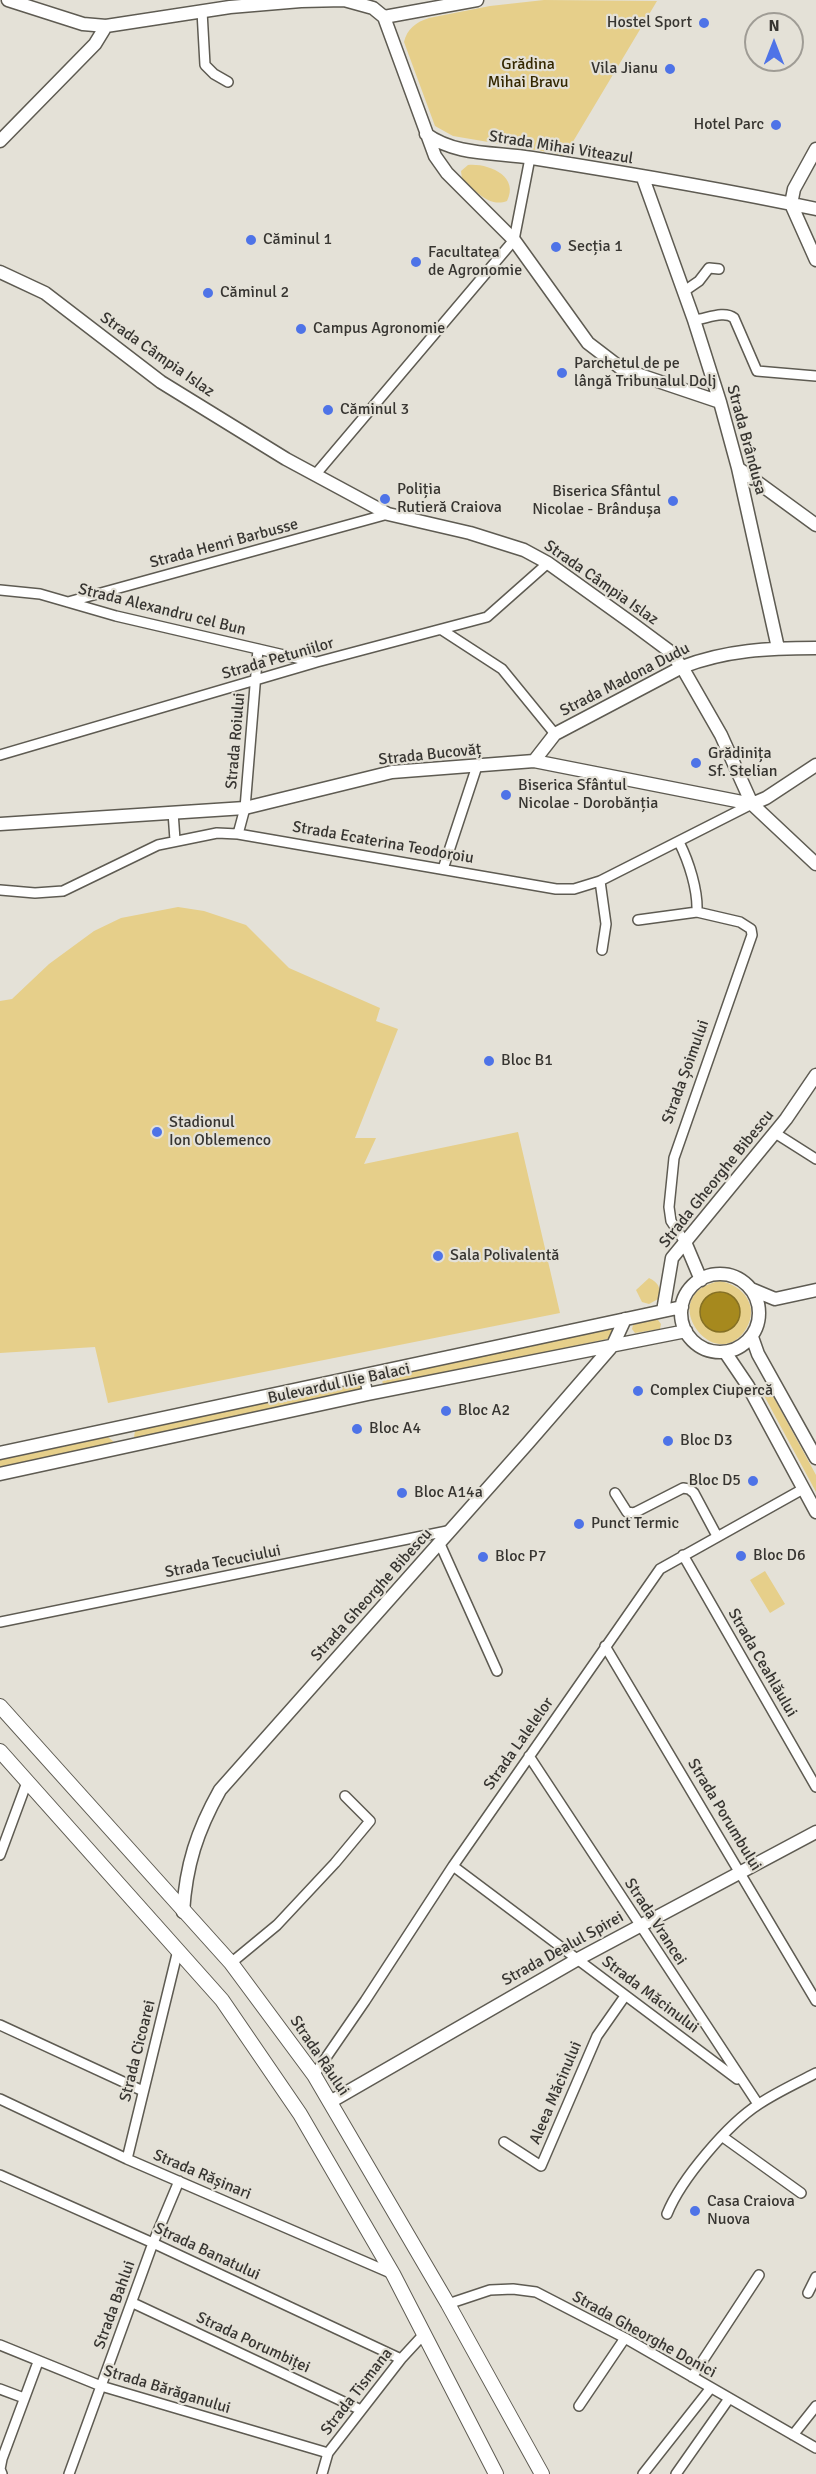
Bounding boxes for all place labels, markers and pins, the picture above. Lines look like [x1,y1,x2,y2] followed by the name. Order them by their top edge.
[607,13,692,33] place label: Hostel Sport
[697,16,711,30] marker: Hostel Sport
[591,59,658,79] place label: Vila Jianu
[663,62,677,76] marker: Vila Jianu
[693,115,764,135] place label: Hotel Parc
[769,118,783,132] marker: Hotel Parc
[263,230,332,250] place label: Căminul 1
[244,233,258,247] marker: Căminul 1
[568,237,623,257] place label: Secția 1
[549,240,563,254] marker: Secția 1
[428,243,522,281] place label: Facultatea de Agronomie
[409,255,423,269] marker: Facultatea de Agronomie
[220,283,289,303] place label: Căminul 2
[201,286,215,300] marker: Căminul 2
[313,319,445,339] place label: Campus Agronomie
[294,322,308,336] marker: Campus Agronomie
[574,354,717,392] place label: Parchetul de pe lângă Tribunalul Dolj
[555,366,569,380] marker: Parchetul de pe lângă Tribunalul Dolj
[340,400,409,420] place label: Căminul 3
[321,403,335,417] marker: Căminul 3
[397,480,502,518] place label: Poliția Rutieră Craiova
[532,482,661,520] place label: Biserica Sfântul Nicolae - Brândușa
[378,492,392,506] marker: Poliția Rutieră Craiova
[666,494,680,508] marker: Biserica Sfântul Nicolae - Brândușa
[708,744,778,782] place label: Grădinița Sf. Stelian
[689,756,703,770] marker: Grădinița Sf. Stelian
[518,776,658,814] place label: Biserica Sfântul Nicolae - Dorobănția
[499,788,513,802] marker: Biserica Sfântul Nicolae - Dorobănția
[501,1051,553,1071] place label: Bloc B1
[482,1054,496,1068] marker: Bloc B1
[169,1113,271,1151] place label: Stadionul Ion Oblemenco
[150,1125,164,1139] marker: Stadionul Ion Oblemenco
[450,1246,559,1266] place label: Sala Polivalentă
[431,1249,445,1263] marker: Sala Polivalentă
[650,1381,773,1401] place label: Complex Ciupercă
[631,1384,645,1398] marker: Complex Ciupercă
[458,1401,510,1421] place label: Bloc A2
[439,1404,453,1418] marker: Bloc A2
[369,1419,421,1439] place label: Bloc A4
[350,1422,364,1436] marker: Bloc A4
[680,1431,733,1451] place label: Bloc D3
[661,1434,675,1448] marker: Bloc D3
[688,1471,741,1491] place label: Bloc D5
[746,1474,760,1488] marker: Bloc D5
[414,1483,483,1503] place label: Bloc A14a
[395,1486,409,1500] marker: Bloc A14a
[591,1514,679,1534] place label: Punct Termic
[572,1517,586,1531] marker: Punct Termic
[753,1546,806,1566] place label: Bloc D6
[495,1547,546,1567] place label: Bloc P7
[734,1549,748,1563] marker: Bloc D6
[476,1550,490,1564] marker: Bloc P7
[707,2192,795,2230] place label: Casa Craiova Nuova
[688,2204,702,2218] marker: Casa Craiova Nuova

